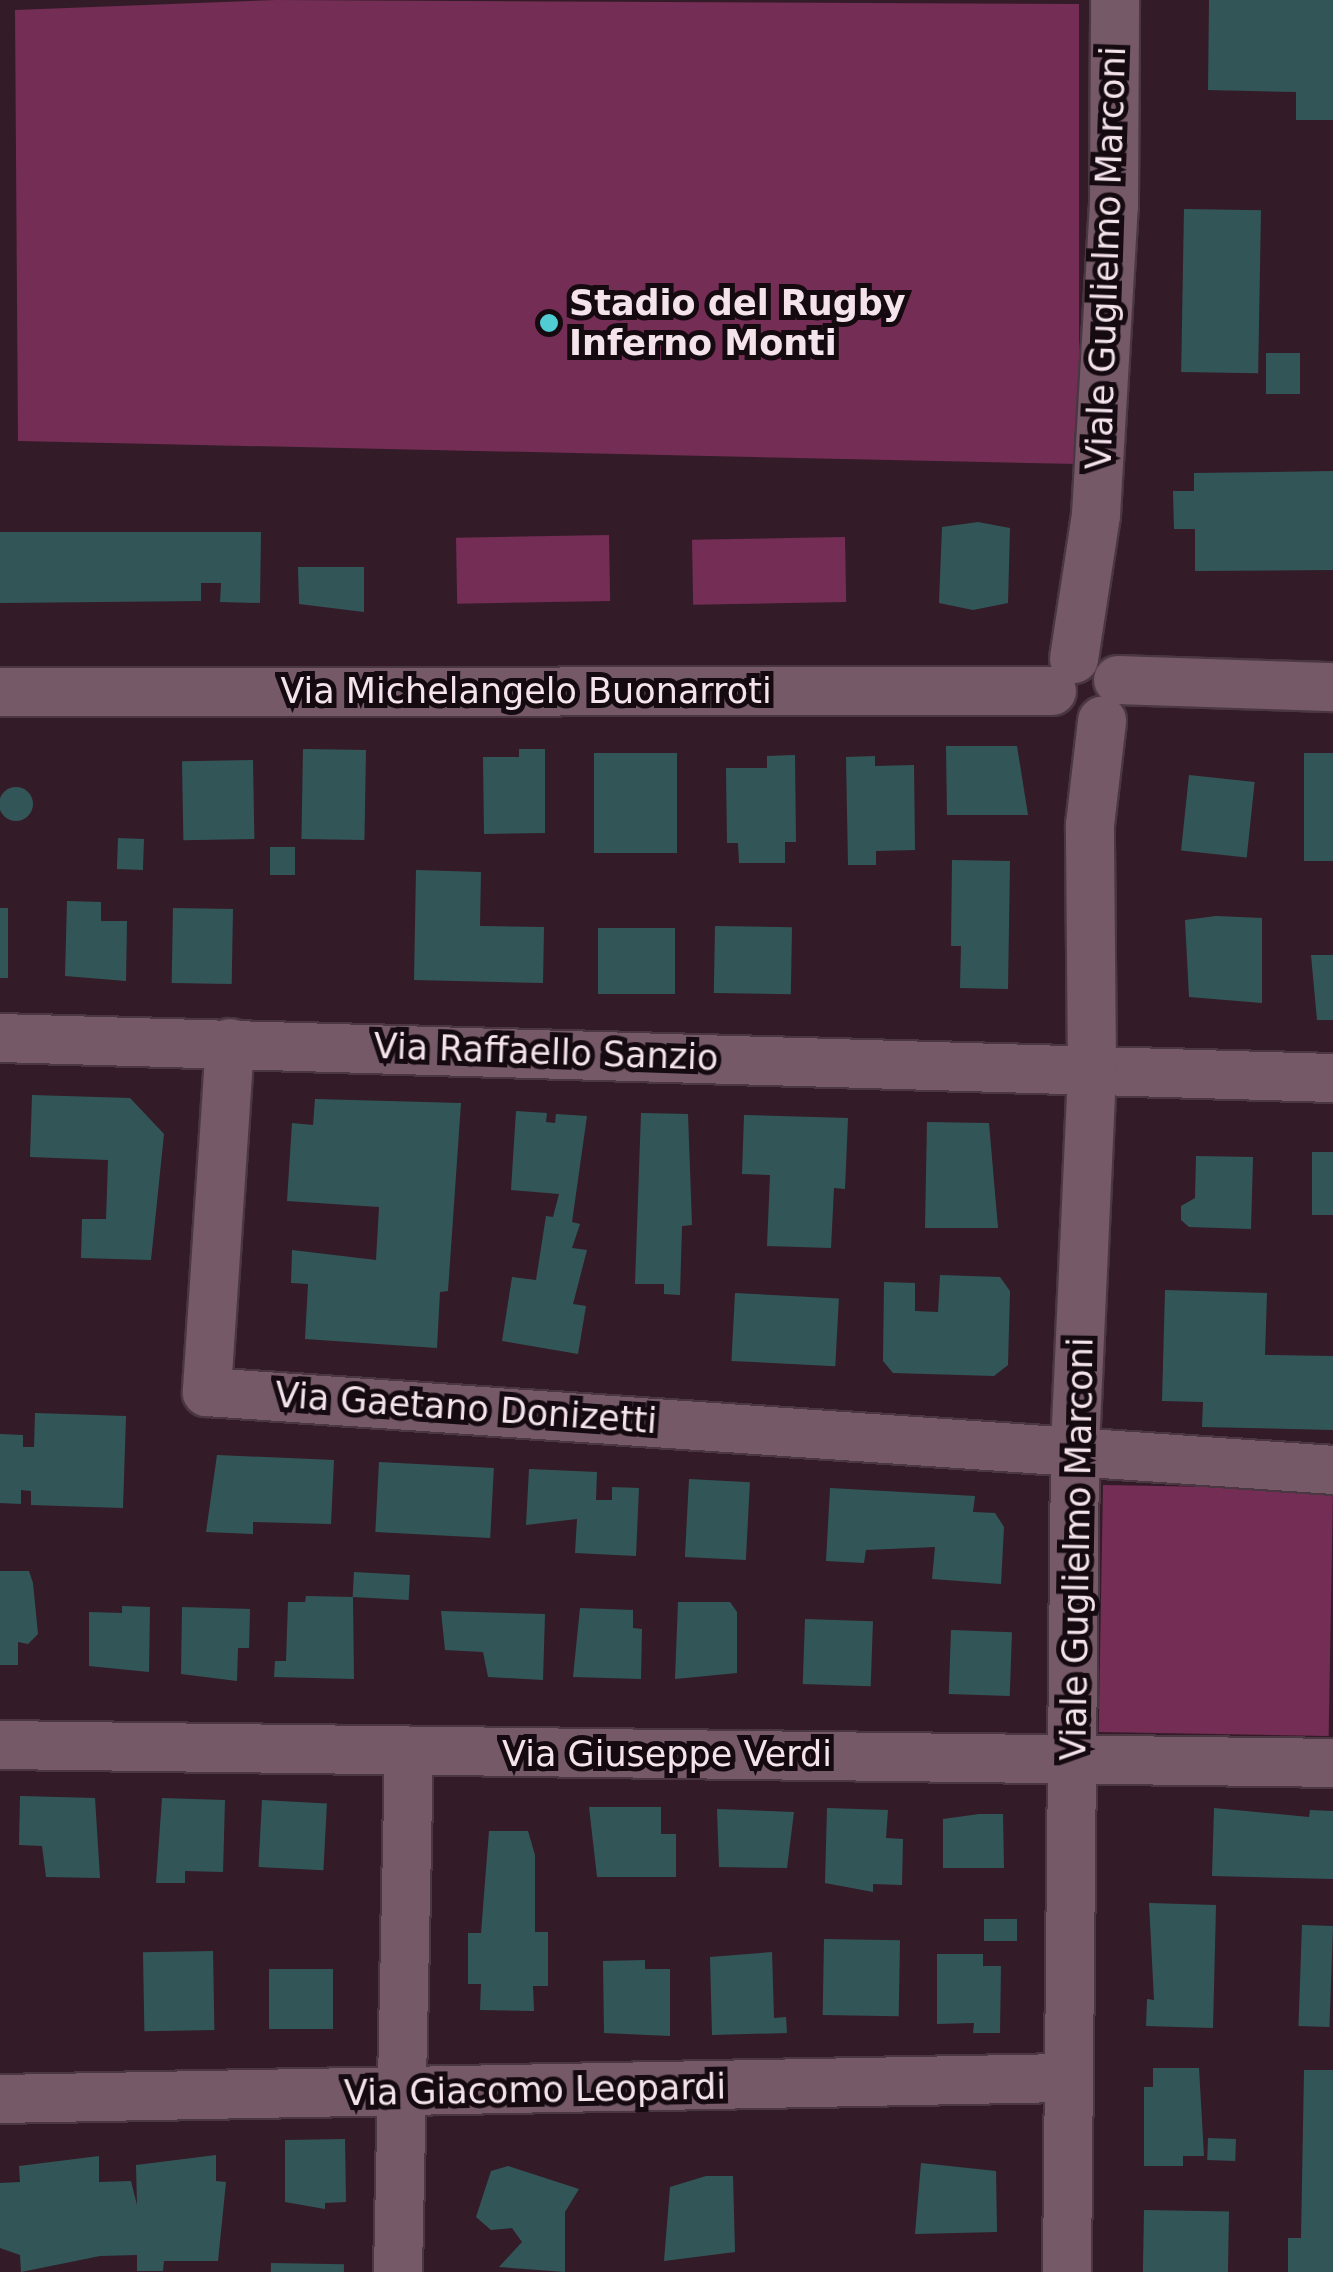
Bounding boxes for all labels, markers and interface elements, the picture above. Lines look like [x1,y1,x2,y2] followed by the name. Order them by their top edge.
[1078,46,1134,470] street label: Viale Guglielmo Marconi
[569,282,906,364] place label: Stadio del Rugby Inferno Monti
[538,312,560,334] marker: Stadio del Rugby Inferno Monti
[280,670,772,712] street label: Via Michelangelo Buonarroti
[373,1025,719,1079] street label: Via Raffaello Sanzio
[1052,1337,1102,1761] street label: Viale Guglielmo Marconi
[274,1374,658,1442] street label: Via Gaetano Donizetti
[502,1733,832,1775] street label: Via Giuseppe Verdi
[344,2066,726,2114] street label: Via Giacomo Leopardi

